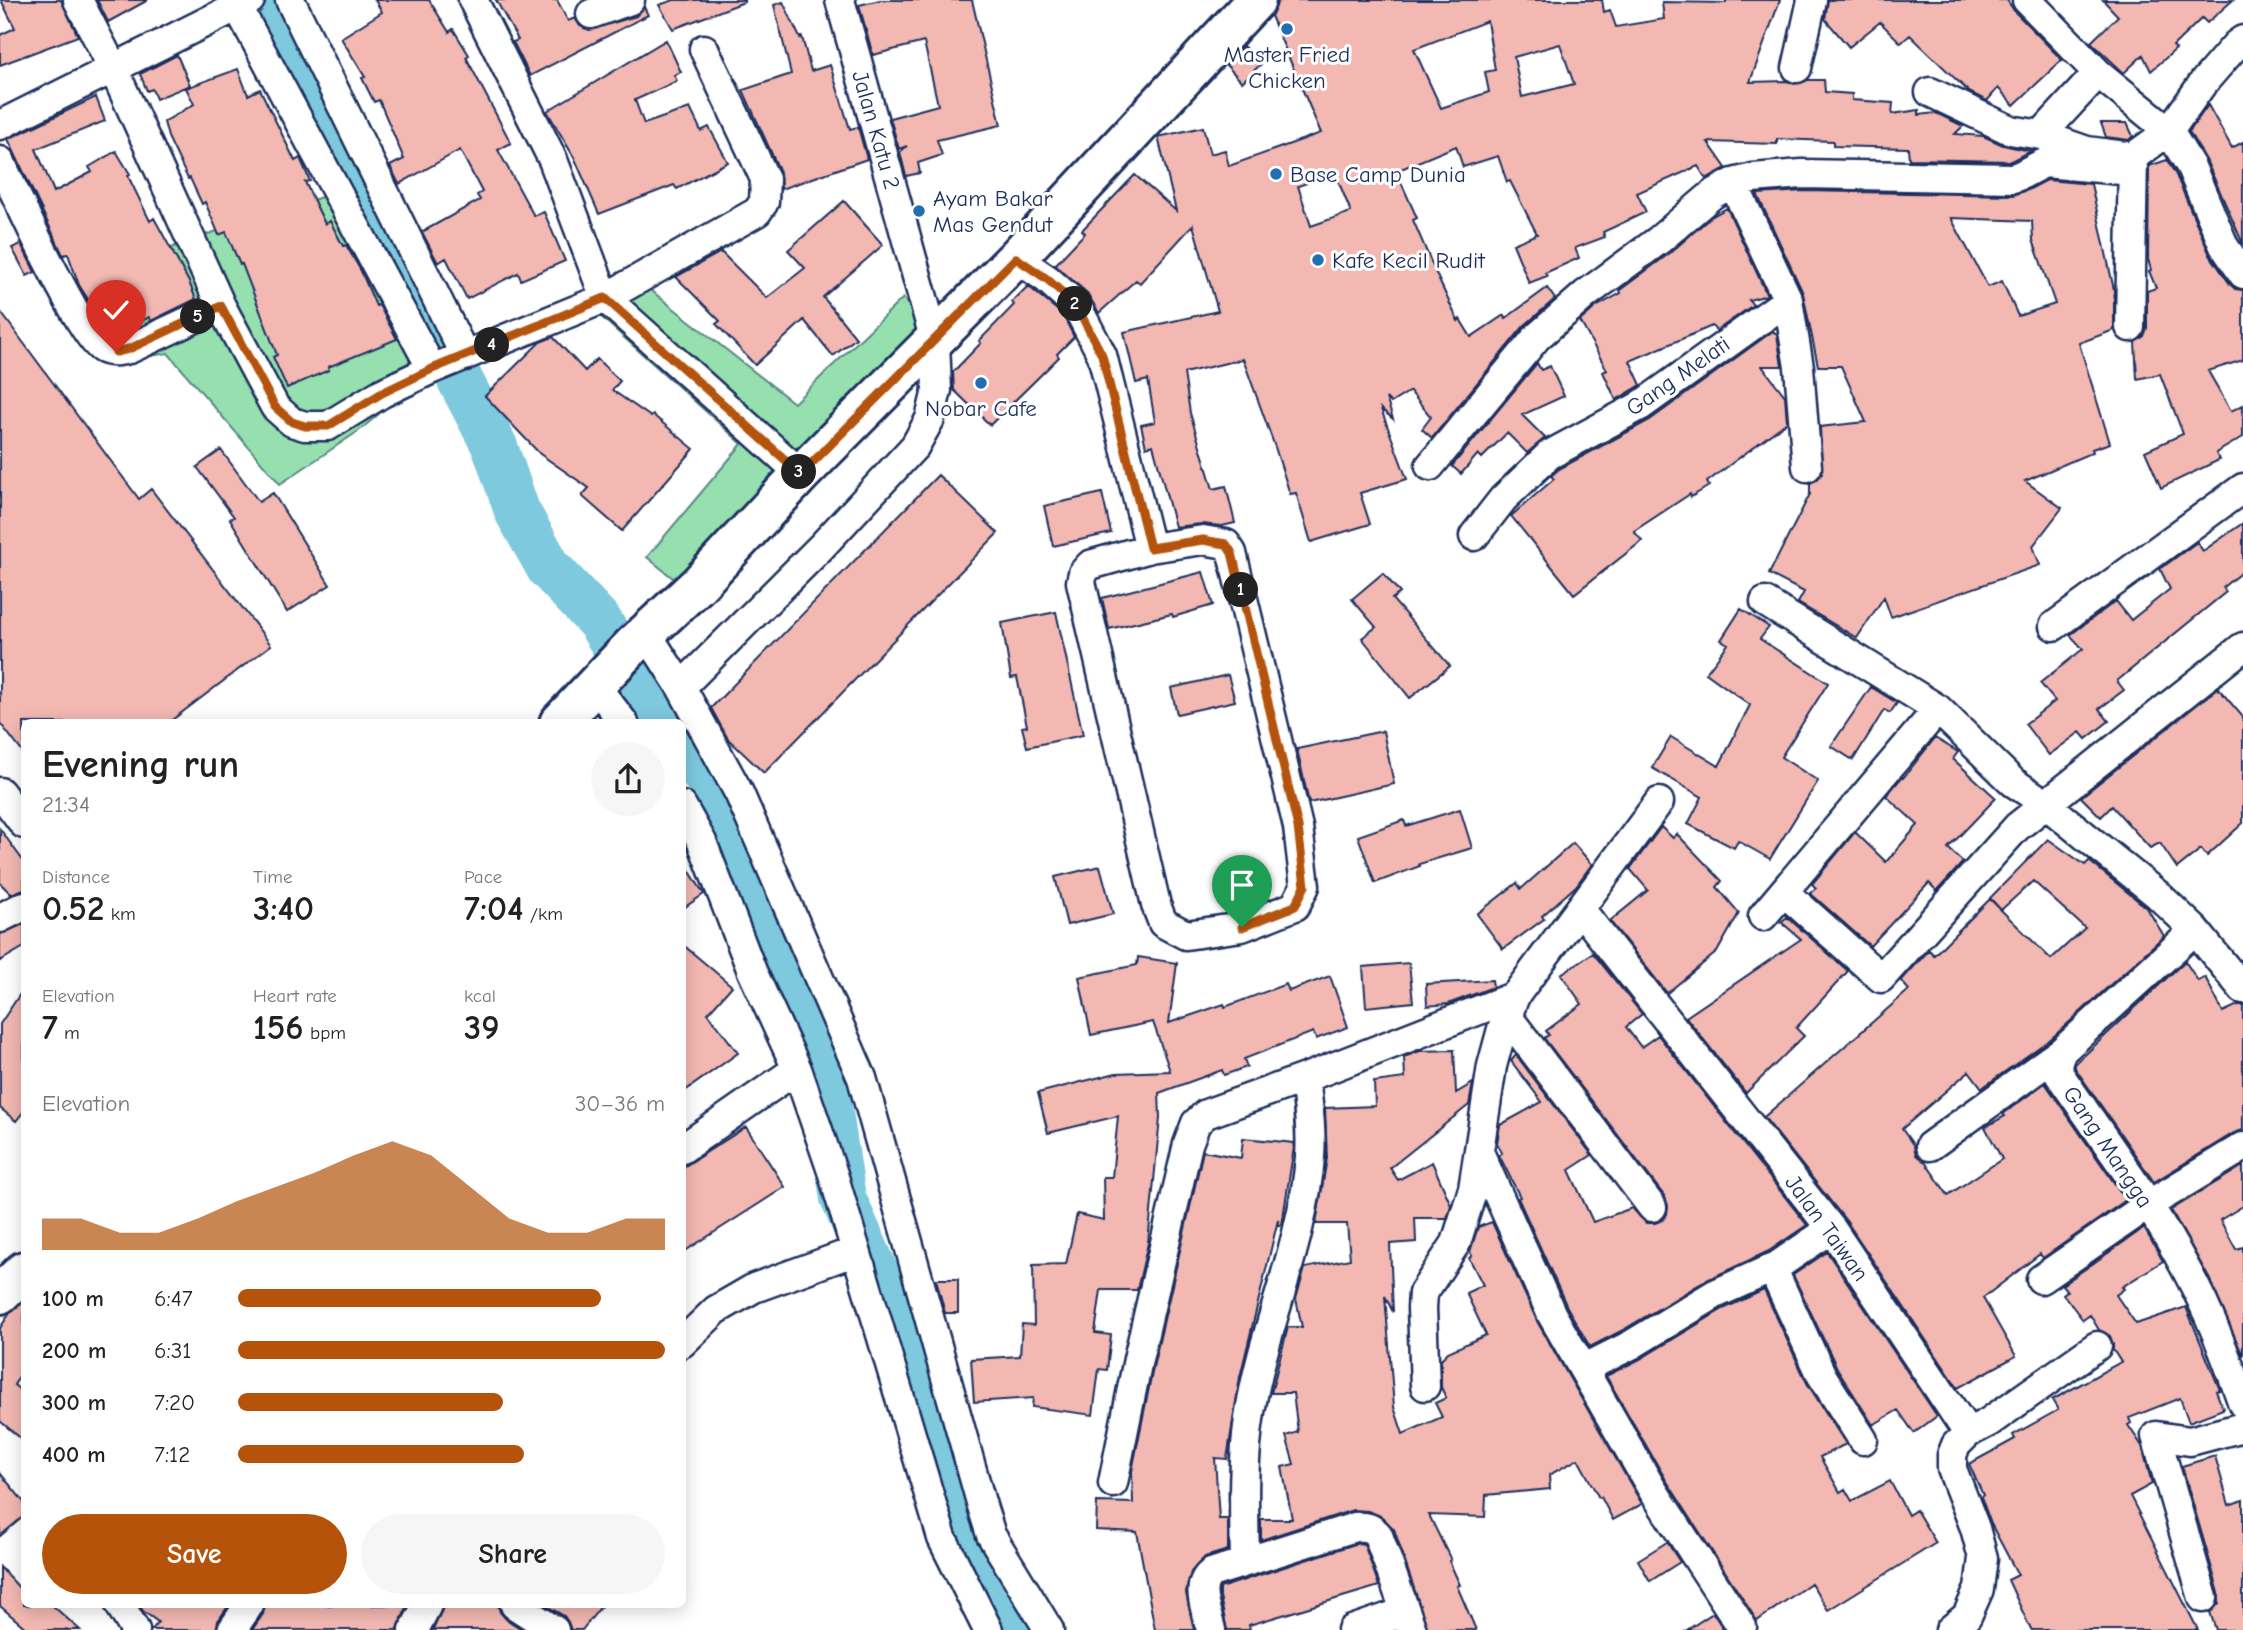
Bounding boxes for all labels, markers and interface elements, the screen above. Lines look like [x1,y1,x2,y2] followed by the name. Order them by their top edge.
[1279,21,1295,37] marker: Master Fried Chicken
[1224,41,1350,94] place label: Master Fried Chicken
[846,67,906,193] street label: Jalan Katu 2
[1290,161,1466,188] place label: Base Camp Dunia
[1268,166,1284,182] marker: Base Camp Dunia
[933,185,1054,238] place label: Ayam Bakar Mas Gendut
[911,203,927,219] marker: Ayam Bakar Mas Gendut
[1332,247,1486,274] place label: Kafe Kecil Rudit
[1310,252,1326,268] marker: Kafe Kecil Rudit
[86,280,146,352] pin
[1058,286,1092,322] pin: 2
[97,291,135,329] icon: check
[1070,292,1079,314] text: 2
[180,300,216,334] pin: 5
[192,305,203,327] text: 5
[475,328,510,362] pin: 4
[1621,330,1735,422] street label: Gang Melati
[487,333,496,355] text: 4
[973,375,989,391] marker: Nobar Cafe
[925,395,1037,422] place label: Nobar Cafe
[782,454,816,490] pin: 3
[794,460,803,482] text: 3
[1224,572,1258,608] pin: 1
[1237,578,1244,600] text: 1
[591,742,665,816] button: share
[42,743,239,787] text: Evening run
[42,791,90,818] text: 21:34
[1212,855,1272,927] pin
[42,866,110,888] text: Distance
[253,866,292,888] text: Time
[464,866,502,888] text: Pace
[1223,866,1261,904] icon: arrive
[42,888,104,929] text: 0.52
[253,888,314,929] text: 3:40
[464,888,523,929] text: 7:04
[104,903,136,925] text: km
[523,903,563,925] text: /km
[42,985,115,1007] text: Elevation
[253,985,337,1007] text: Heart rate
[464,985,496,1007] text: kcal
[42,1007,58,1048] text: 7
[253,1007,304,1048] text: 156
[464,1007,500,1048] text: 39
[58,1022,80,1044] text: m
[304,1022,346,1044] text: bpm
[2057,1081,2159,1213] street label: Gang Mangga
[42,1090,130,1117] text: Elevation
[575,1090,665,1117] text: 30–36 m
[1779,1170,1875,1286] street label: Jalan Taiwan
[42,1285,104,1312] text: 100 m
[154,1285,193,1312] text: 6:47
[42,1337,106,1364] text: 200 m
[154,1337,191,1364] text: 6:31
[42,1389,106,1416] text: 300 m
[154,1389,195,1416] text: 7:20
[42,1441,106,1468] text: 400 m
[154,1441,190,1468] text: 7:12
[42,1514,347,1594] button: Save
[361,1514,665,1594] button: Share

